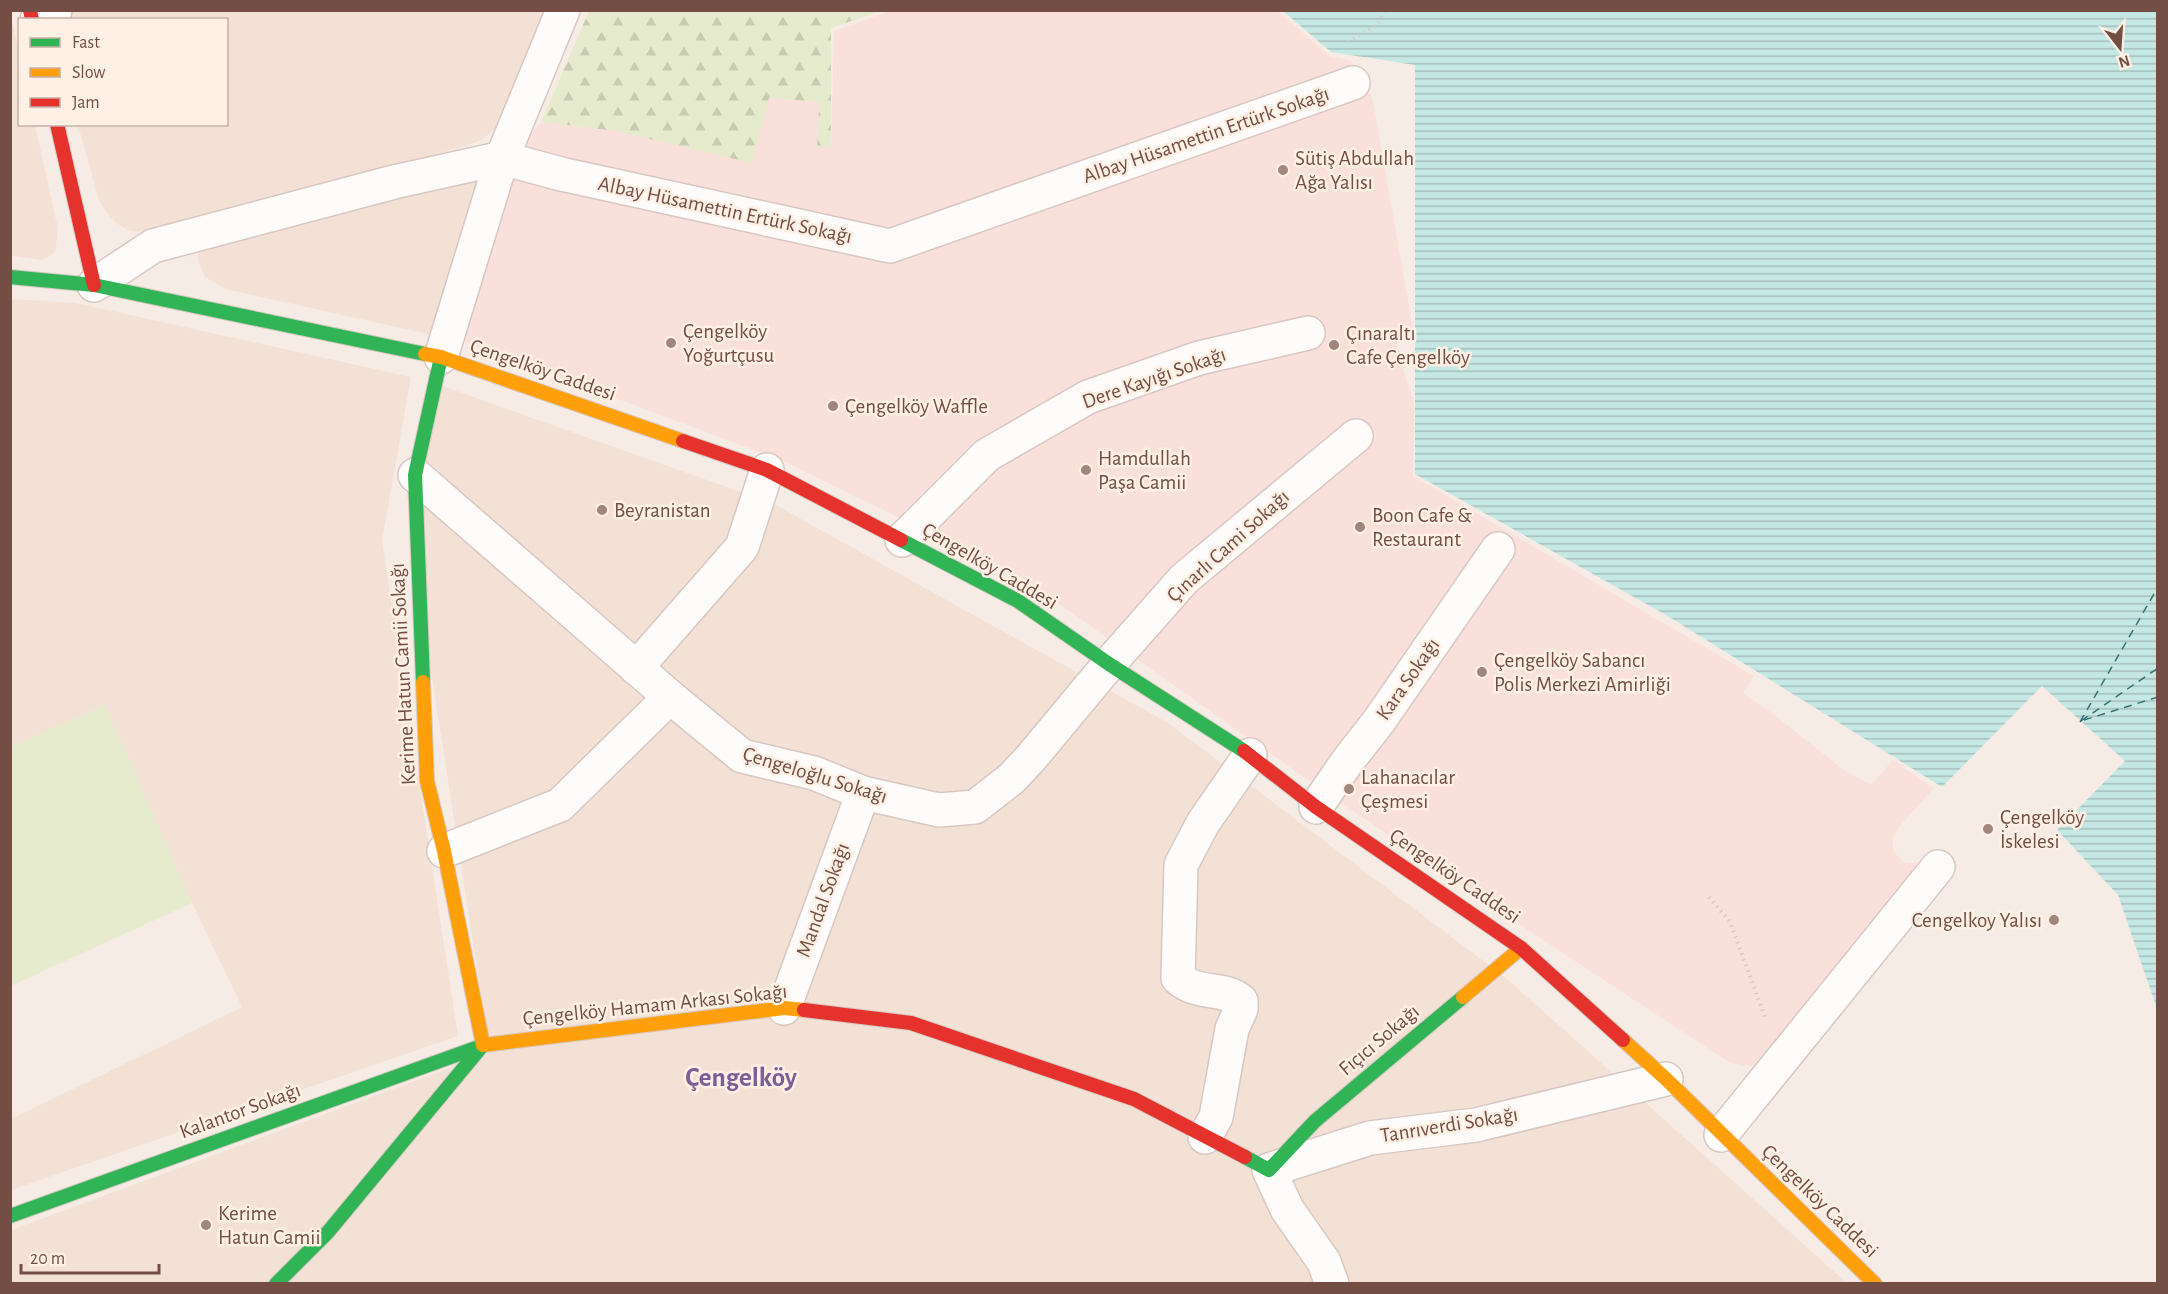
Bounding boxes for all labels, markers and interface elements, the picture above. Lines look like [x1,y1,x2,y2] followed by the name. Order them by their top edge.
[18,18,228,126] legend
[2090,18,2150,78] north arrow
[72,34,100,52] text: Fast
[2116,52,2132,71] text: N
[72,64,105,82] text: Slow
[1080,83,1332,187] street label: Albay Hüsamettin Ertürk Sokağı
[72,94,100,112] text: Jam
[1295,148,1414,193] place label: Sütiş Abdullah Ağa Yalısı
[1276,163,1290,177] marker: Sütiş Abdullah Ağa Yalısı
[596,173,854,247] street label: Albay Hüsamettin Ertürk Sokağı
[683,321,775,366] place label: Çengelköy Yoğurtçusu
[1346,323,1470,368] place label: Çınaraltı Cafe Çengelköy
[467,335,619,405] street label: Çengelköy Caddesi
[664,336,678,350] marker: Çengelköy Yoğurtçusu
[1327,338,1341,352] marker: Çınaraltı Cafe Çengelköy
[1079,344,1229,412] street label: Dere Kayığı Sokağı
[845,396,988,417] place label: Çengelköy Waffle
[826,399,840,413] marker: Çengelköy Waffle
[1098,448,1191,493] place label: Hamdullah Paşa Camii
[1079,463,1093,477] marker: Hamdullah Paşa Camii
[1163,486,1293,606] street label: Çınarlı Cami Sokağı
[614,500,711,521] place label: Beyranistan
[595,503,609,517] marker: Beyranistan
[1372,505,1472,550] place label: Boon Cafe & Restaurant
[919,519,1061,613] street label: Çengelköy Caddesi
[1353,520,1367,534] marker: Boon Cafe & Restaurant
[387,562,419,786] street label: Kerime Hatun Camii Sokağı
[1372,634,1444,724] street label: Kara Sokağı
[1494,650,1671,695] place label: Çengelköy Sabancı Polis Merkezi Amirliği
[1475,665,1489,679] marker: Çengelköy Sabancı Polis Merkezi Amirliği
[740,743,890,807] street label: Çengeloğlu Sokağı
[1361,767,1455,812] place label: Lahanacılar Çeşmesi
[1342,782,1356,796] marker: Lahanacılar Çeşmesi
[2000,807,2084,852] place label: Çengelköy İskelesi
[1981,822,1995,836] marker: Çengelköy İskelesi
[1386,825,1524,927] street label: Çengelköy Caddesi
[793,840,853,960] street label: Mandal Sokağı
[1912,910,2042,931] place label: Cengelkoy Yalısı
[2047,913,2061,927] marker: Cengelkoy Yalısı
[522,981,788,1029] street label: Çengelköy Hamam Arkası Sokağı
[1335,1000,1423,1080] street label: Fıçıcı Sokağı
[685,1064,798,1092] district label: Çengelköy
[177,1079,303,1143] street label: Kalantor Sokağı
[1379,1104,1519,1146] street label: Tanrıverdi Sokağı
[1758,1140,1882,1262] street label: Çengelköy Caddesi
[218,1203,321,1248] place label: Kerime Hatun Camii
[199,1218,213,1232] marker: Kerime Hatun Camii
[21,1237,159,1275] scale bar
[30,1250,65,1268] text: 20 m

